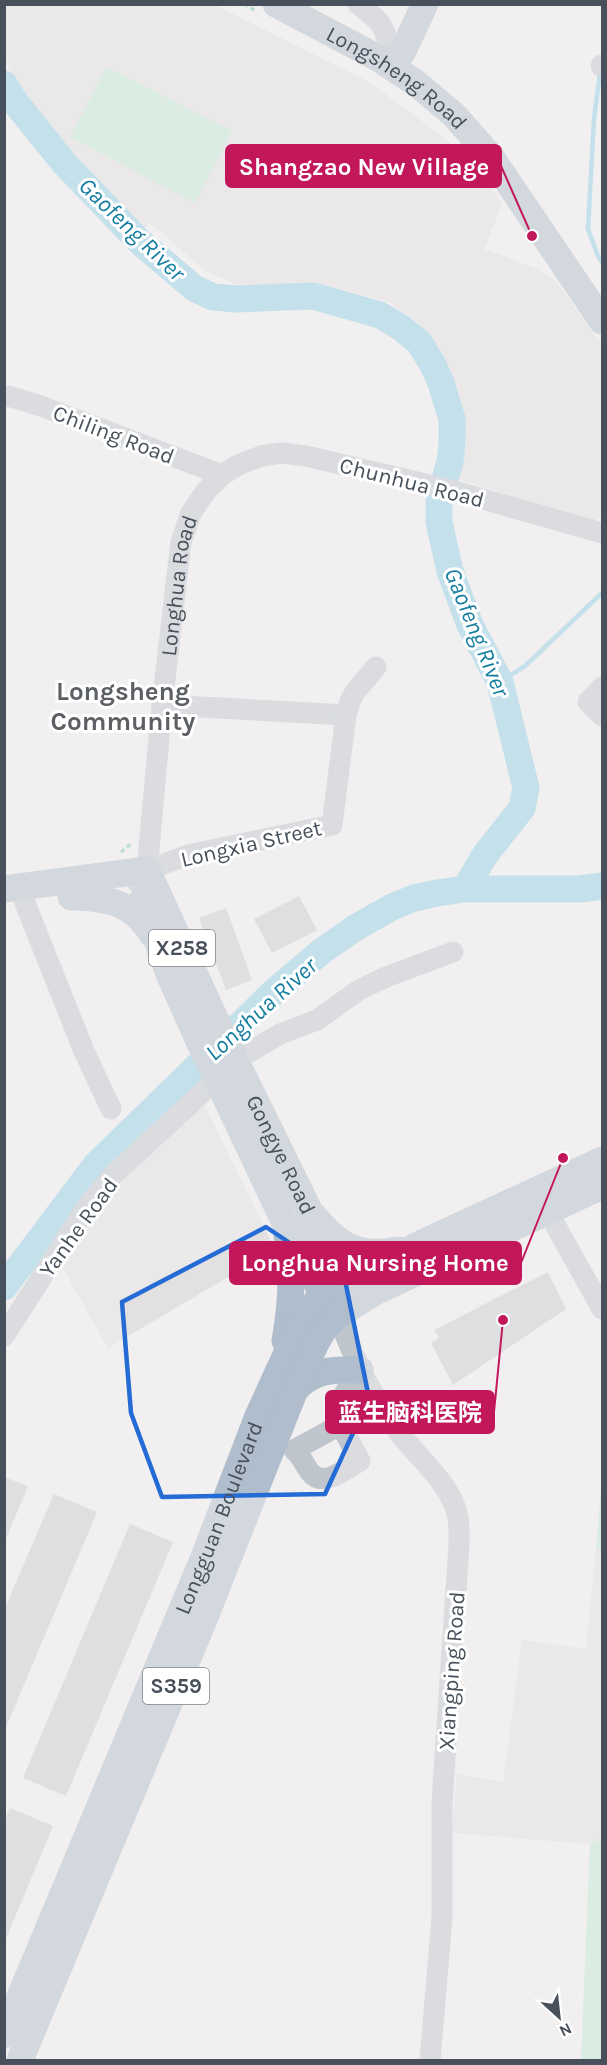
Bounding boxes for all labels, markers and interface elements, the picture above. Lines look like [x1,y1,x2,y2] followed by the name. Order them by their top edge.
[322,21,472,135] street label: Longsheng Road
[226,145,501,187] callout: Shangzao New Village
[239,153,489,181] text: Shangzao New Village
[73,171,191,287] water label: Gaofeng River
[49,400,178,470] street label: Chiling Road
[337,452,487,513] street label: Chunhua Road
[156,512,203,658] street label: Longhua Road
[438,563,516,701] water label: Gaofeng River
[51,676,195,737] district label: Longsheng Community
[178,815,324,873] street label: Longxia Street
[149,930,215,966] road number: X258
[199,951,323,1066] water label: Longhua River
[240,1091,321,1219] street label: Gongye Road
[34,1173,124,1282] street label: Yanhe Road
[230,1242,521,1284] callout: Longhua Nursing Home
[241,1249,509,1277] text: Longhua Nursing Home
[326,1391,494,1433] callout: 蓝生脑科医院
[338,1399,482,1427] text: 蓝生脑科医院
[169,1418,269,1618] street label: Longguan Boulevard
[433,1591,471,1752] street label: Xiangping Road
[143,1668,209,1704] road number: S359
[529,1987,589,2047] north arrow
[556,2019,575,2041] text: N

